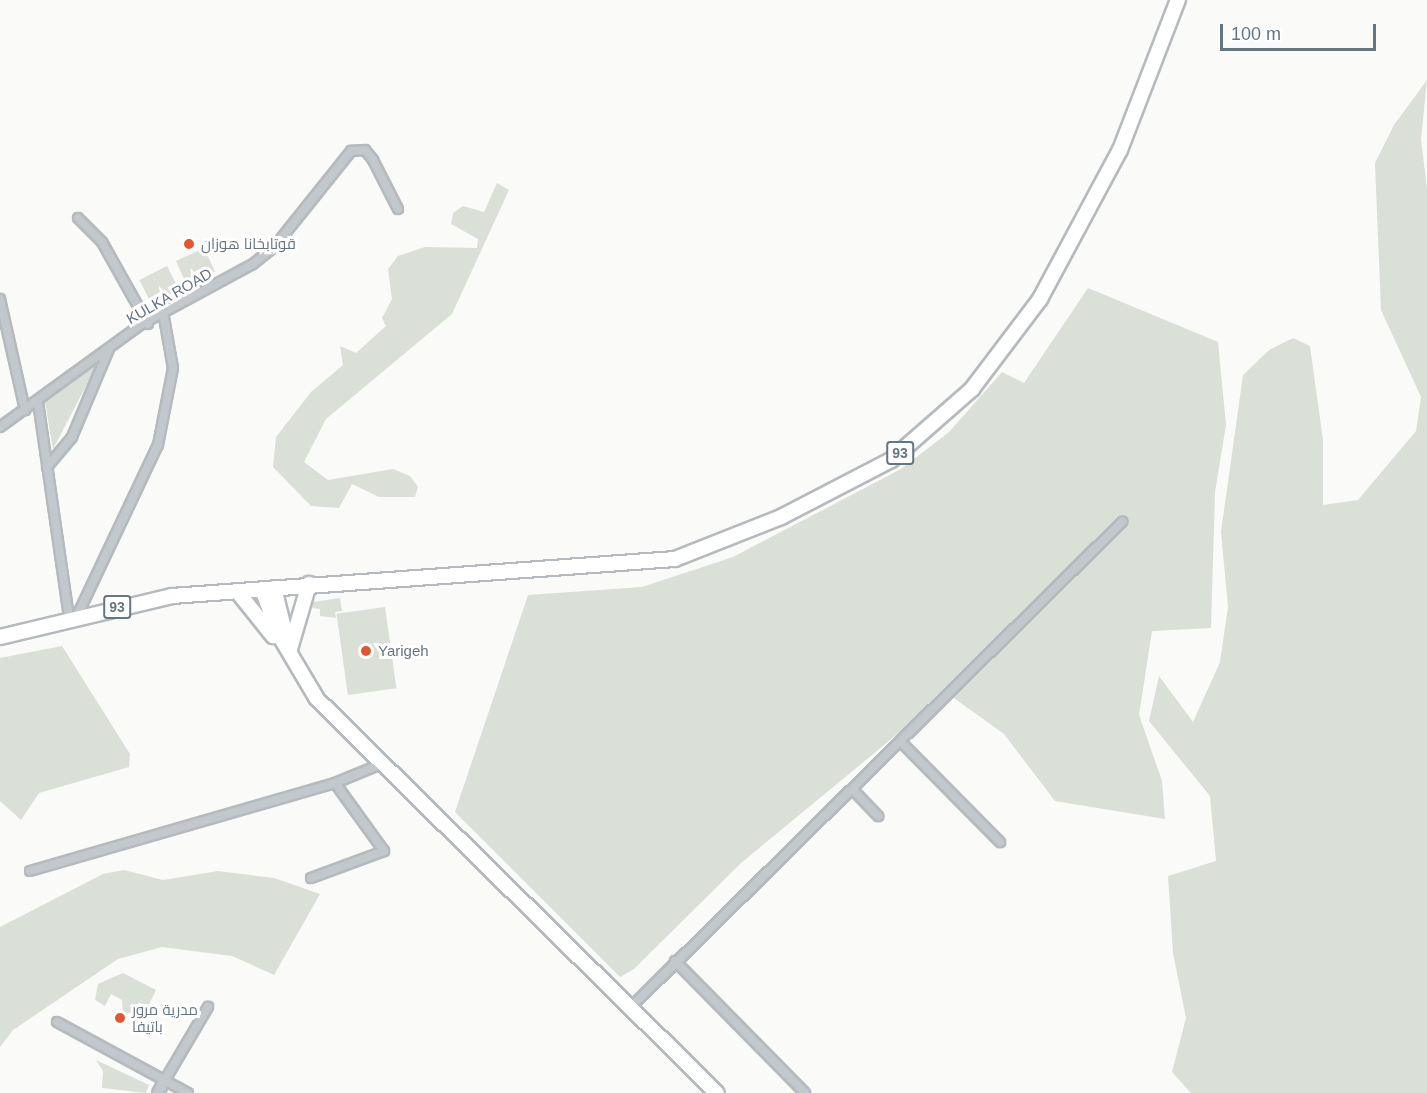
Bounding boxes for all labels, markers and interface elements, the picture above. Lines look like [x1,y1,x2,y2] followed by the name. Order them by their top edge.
[1223,12,1379,50] scale bar
[1231,24,1281,44] text: 100 m
[201,235,296,253] place label: قوتابخانا هوزان
[182,237,196,251] marker: قوتابخانا هوزان
[123,264,215,328] street label: KULKA ROAD
[885,442,915,464] road number: 93
[102,596,132,618] road number: 93
[378,642,429,660] place label: Yarigeh
[359,644,373,658] marker: Yarigeh
[132,1000,198,1035] place label: مدرية مرور باتيفا
[113,1011,127,1025] marker: مدرية مرور باتيفا

